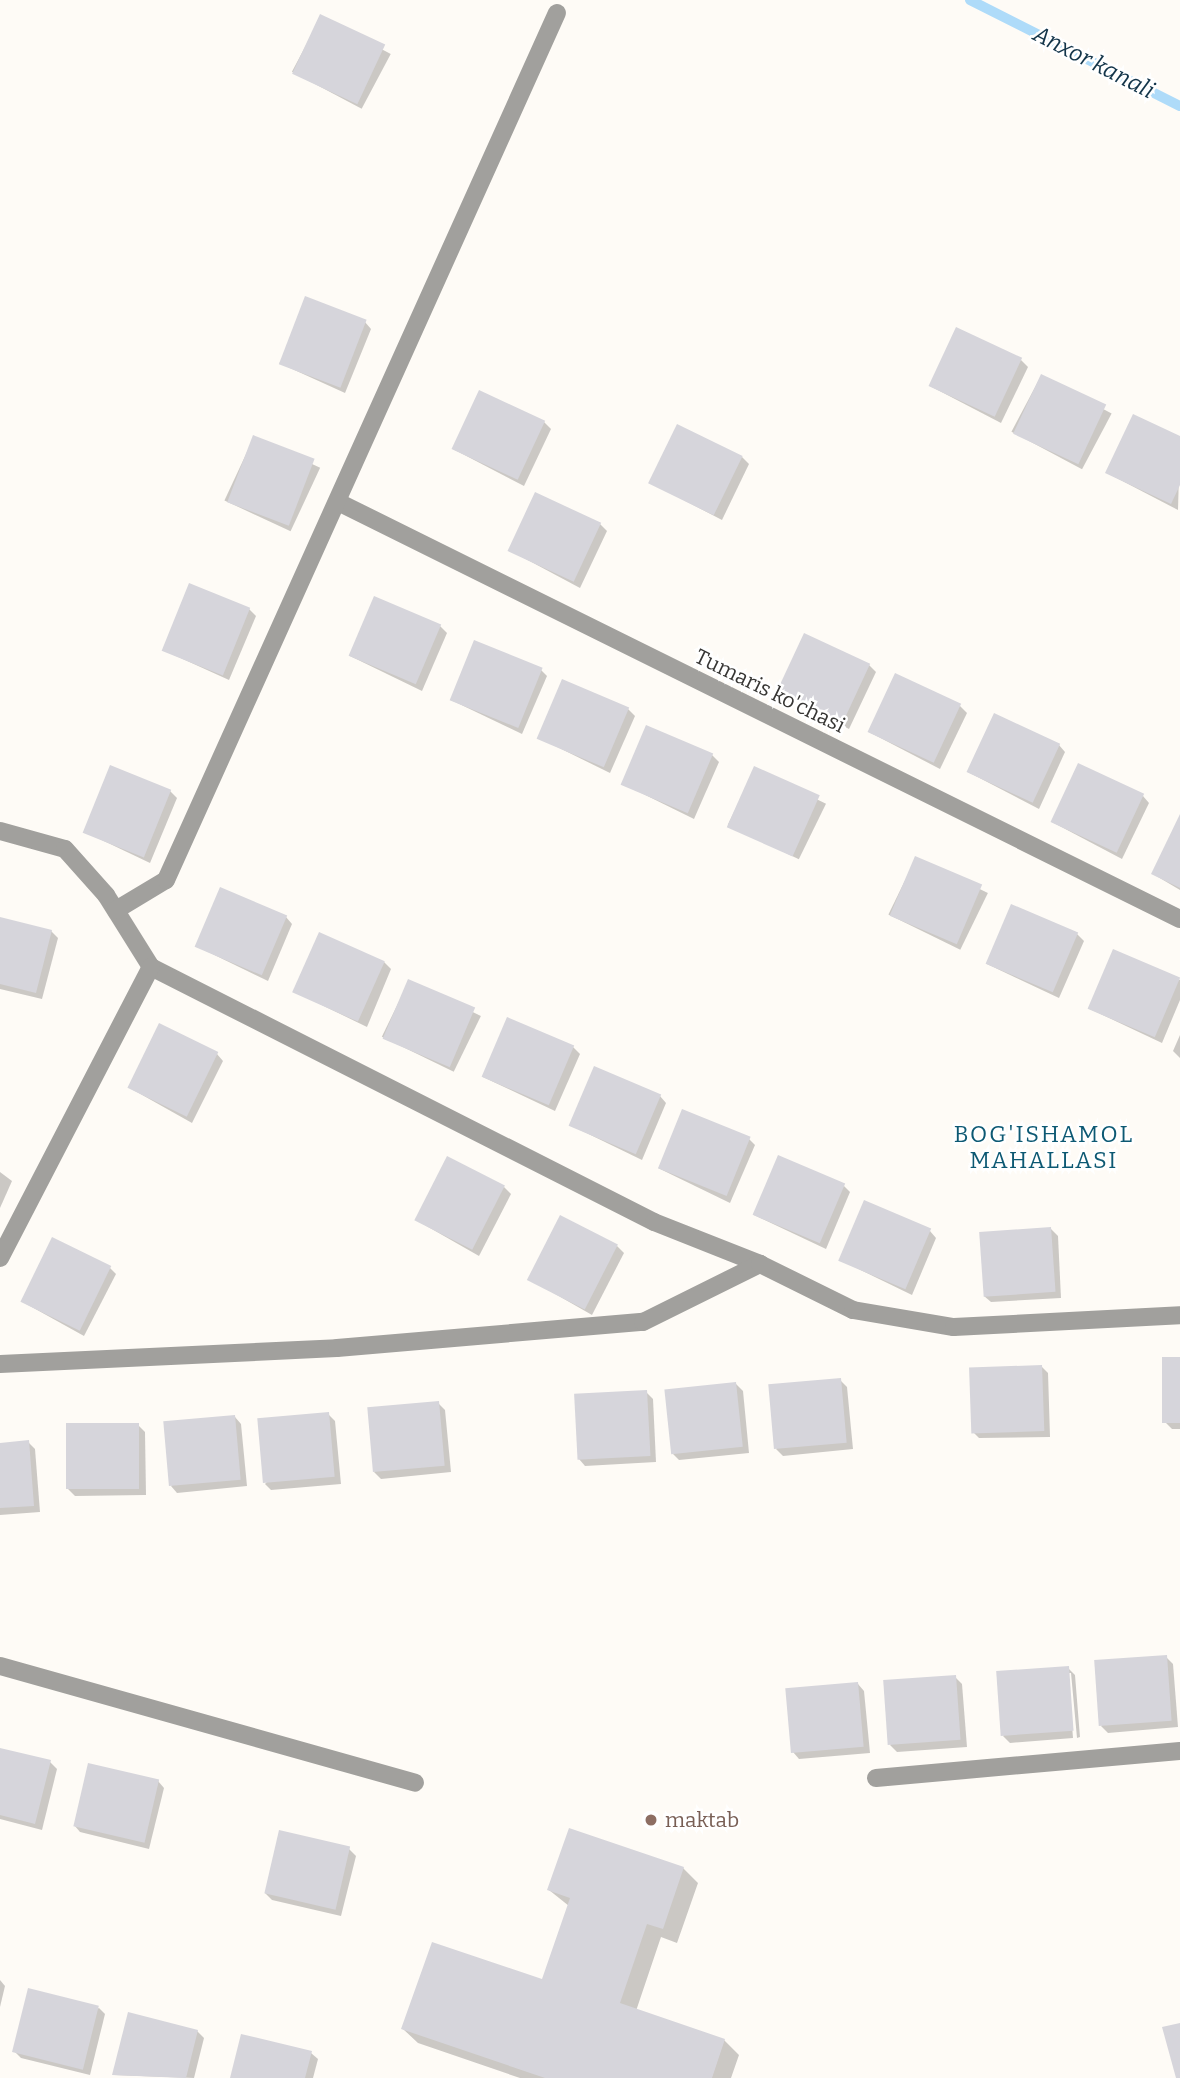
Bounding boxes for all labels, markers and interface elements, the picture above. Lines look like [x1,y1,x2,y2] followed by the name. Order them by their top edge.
[1029,20,1159,104] water label: Anxor kanali
[691,644,849,738] street label: Tumaris ko'chasi
[955,1120,1133,1174] district label: BOG'ISHAMOL MAHALLASI
[665,1807,739,1833] place label: maktab
[643,1812,659,1828] marker: maktab

